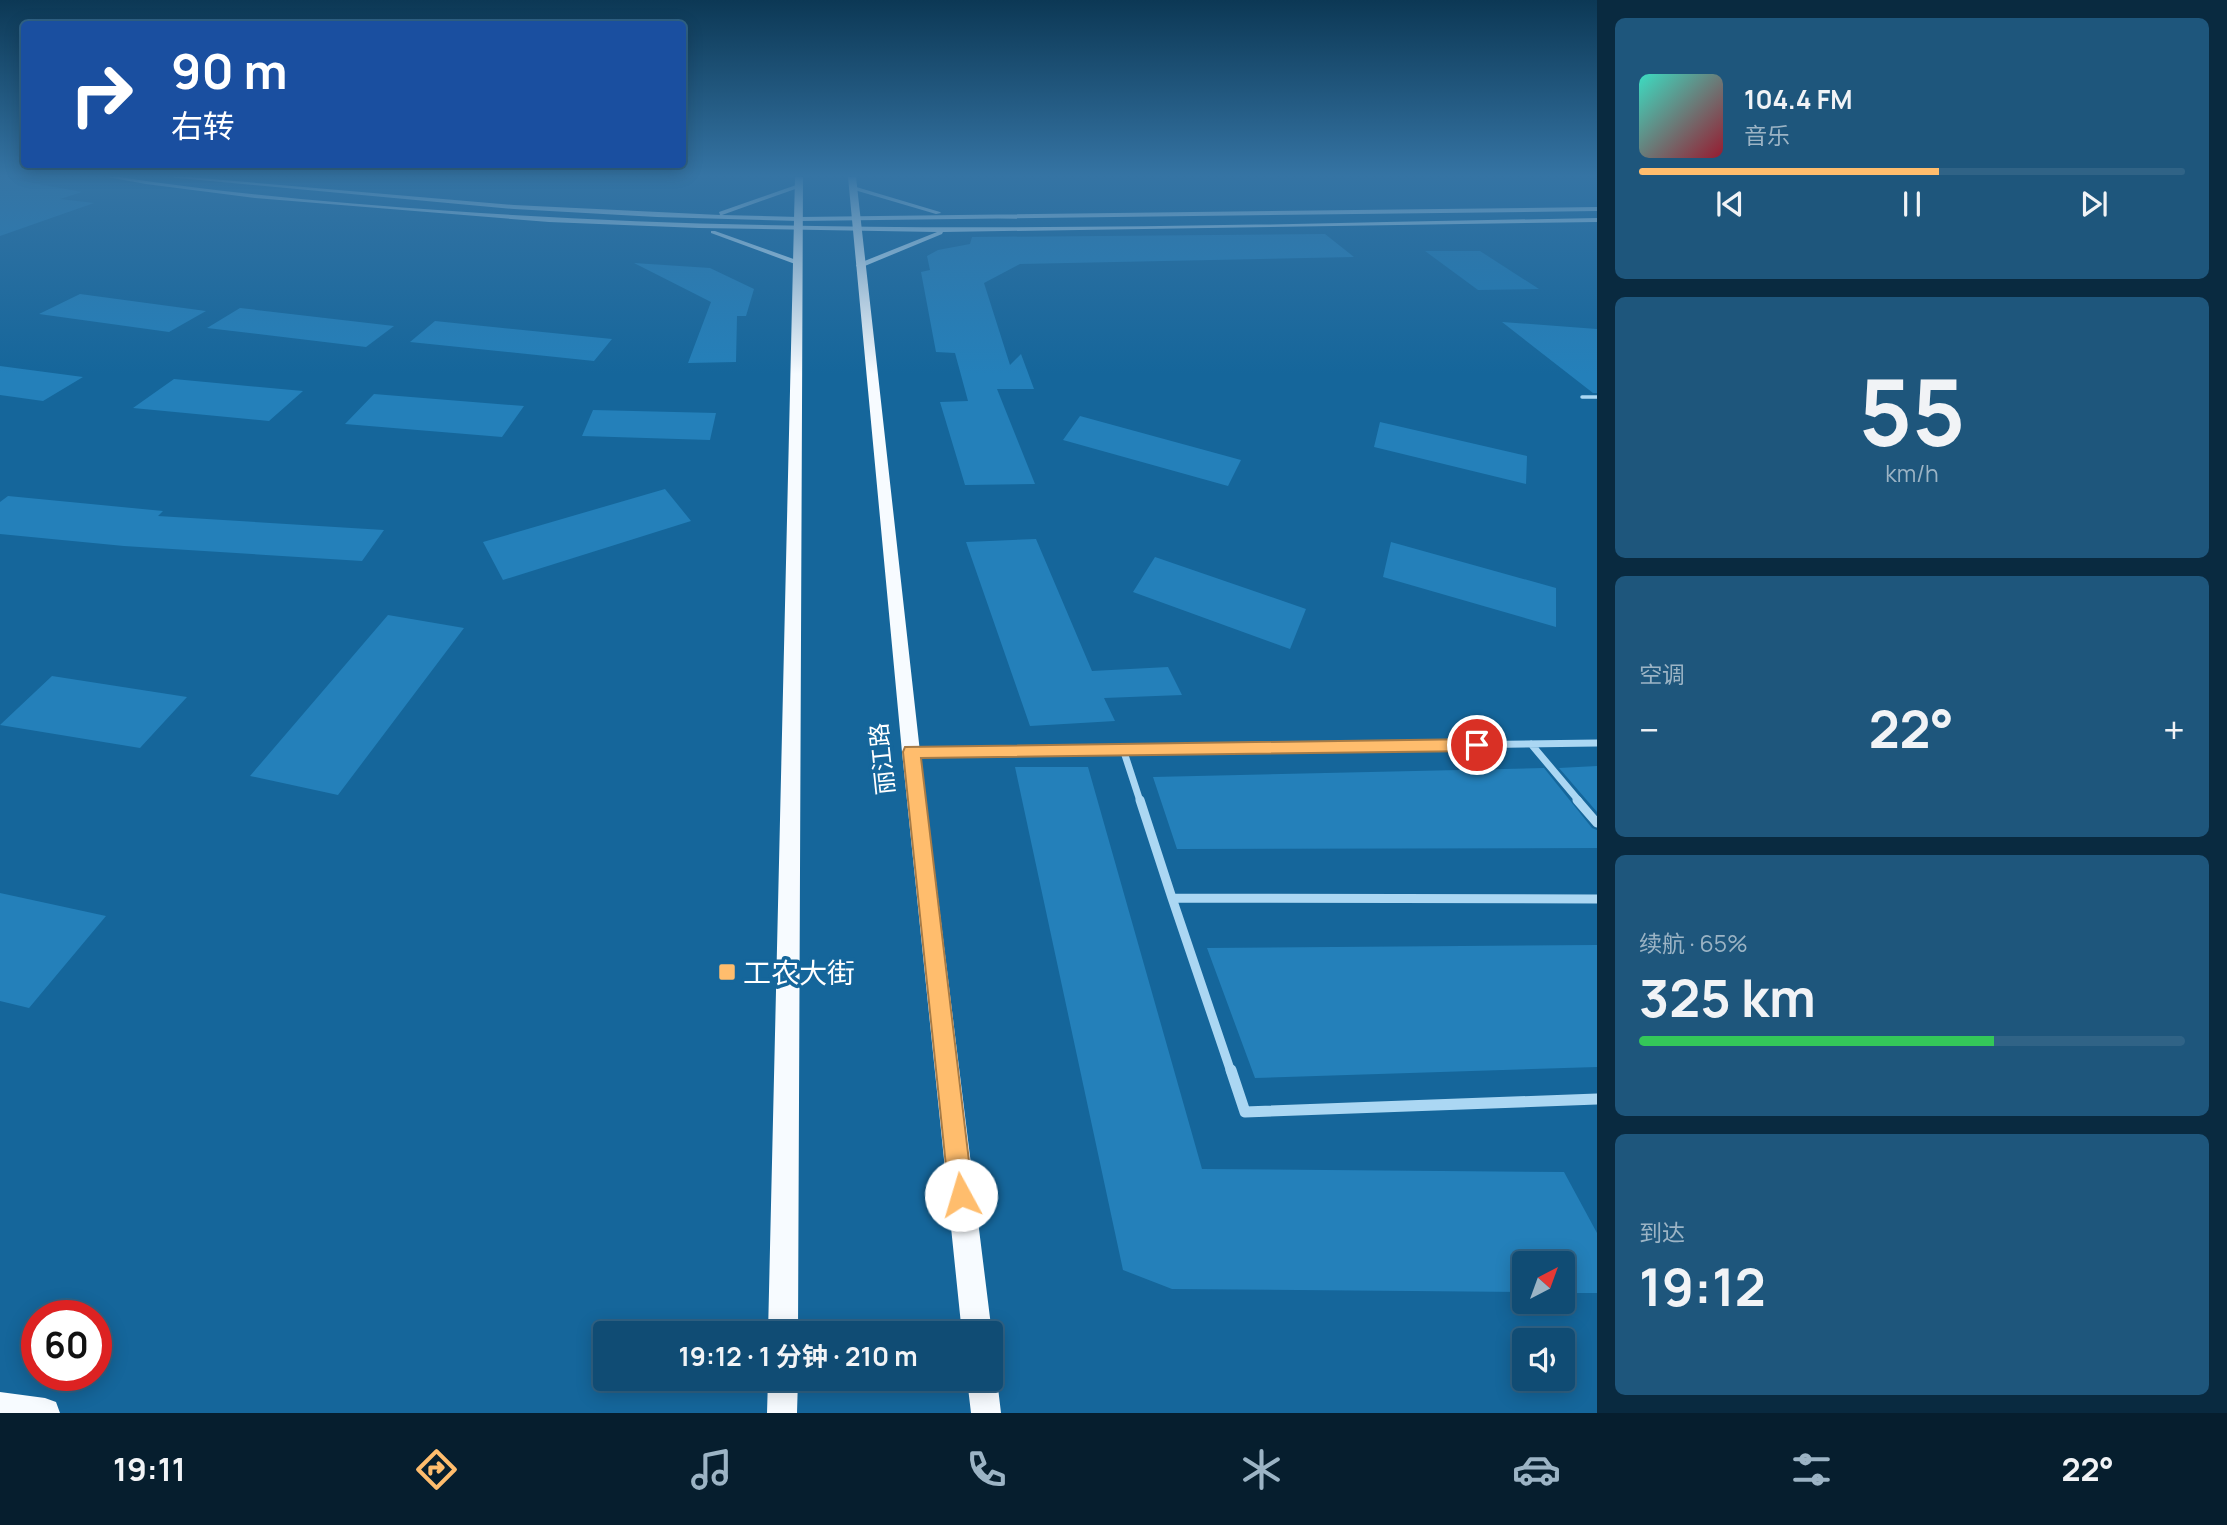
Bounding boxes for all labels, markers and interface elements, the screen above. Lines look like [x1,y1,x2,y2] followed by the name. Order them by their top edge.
[171,37,288,104] text: 90 m
[56,49,147,140] icon: right
[1744,81,1853,117] text: 104.4 FM
[171,104,235,148] text: 右转
[1744,119,1790,151] text: 音乐
[1711,185,1749,223] icon: previous
[1893,185,1931,223] icon: pause
[2075,185,2113,223] icon: next
[1859,349,1965,473] text: 55
[1885,457,1939,489] text: km/h
[1639,658,1685,690] text: 空调
[1869,693,1954,764] text: 22°
[1639,703,1660,755] text: −
[2163,703,2185,755] text: +
[1447,715,1507,775] pin
[861,721,901,797] street label: 丽江路
[1458,726,1496,764] icon: arrive
[1639,927,1748,959] text: 续航 · 65%
[743,953,855,991] place label: 工农大街
[717,962,737,982] marker: 工农大街
[1639,962,1816,1033] text: 325 km
[924,1158,998,1232] position arrow
[1639,1216,1685,1248] text: 到达
[1512,1251,1575,1314] north arrow
[1512,1251,1575,1391] map controls
[1639,1251,1766,1322] text: 19:12
[21,1300,112,1391] speed limit sign: 60
[1512,1328,1575,1391] button: sound
[678,1338,918,1374] text: 19:12 · 1 分钟 · 210 m
[412,1445,461,1494] icon: directions
[687,1445,736,1494] icon: music
[962,1445,1011,1494] icon: phone
[1237,1445,1286,1494] icon: climate
[1512,1445,1561,1494] icon: car
[1787,1445,1836,1494] icon: filters
[113,1447,186,1491] text: 19:11
[2061,1447,2114,1491] text: 22°

